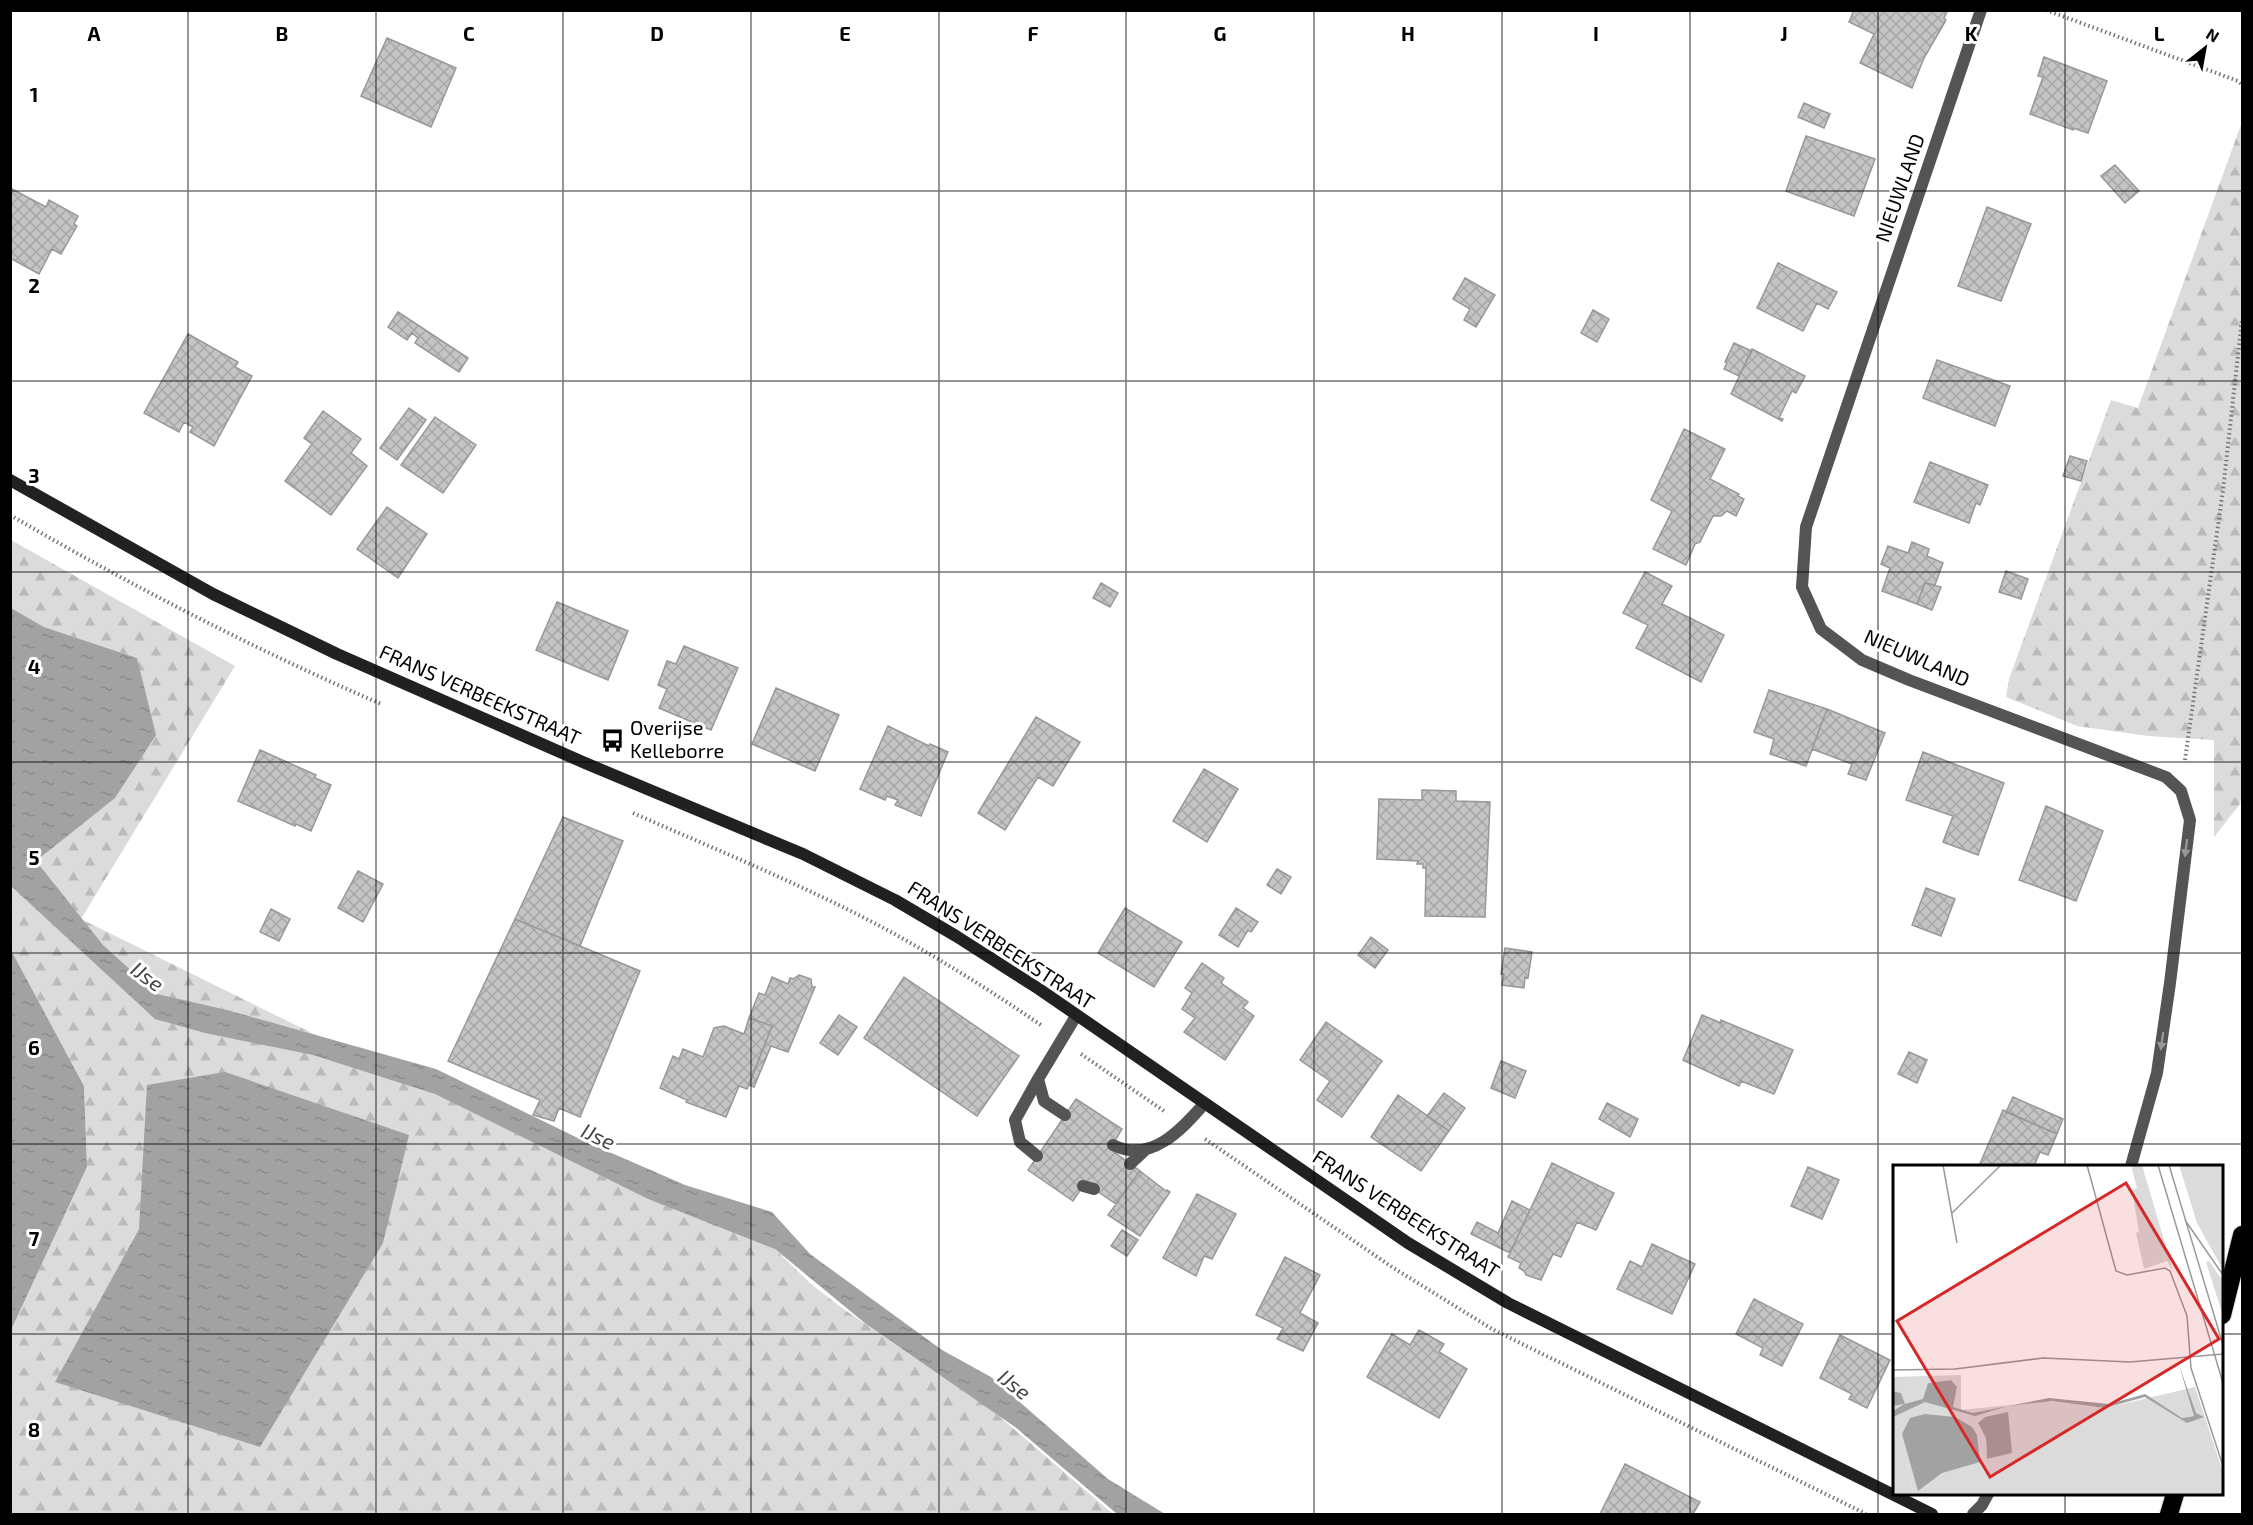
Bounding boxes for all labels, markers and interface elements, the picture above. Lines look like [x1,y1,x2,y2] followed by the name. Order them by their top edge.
[2175,18,2235,78] north arrow
[87,21,101,45] text: A
[276,21,288,45] text: B
[463,21,475,45] text: C
[650,21,664,45] text: D
[839,21,851,45] text: E
[1027,21,1039,45] text: F
[1214,21,1226,45] text: G
[1401,21,1415,45] text: H
[1593,21,1599,45] text: I
[1780,21,1788,45] text: J
[1965,21,1978,45] text: K
[2154,21,2165,45] text: L
[2203,24,2223,46] text: N
[30,82,38,106] text: 1
[1869,130,1929,245] street label: NIEUWLAND
[28,273,40,297] text: 2
[28,463,40,487] text: 3
[1861,623,1974,691] street label: NIEUWLAND
[376,639,585,749] street label: FRANS VERBEEKSTRAAT
[28,654,41,678] text: 4
[630,715,724,762] place label: Overijse Kelleborre
[599,727,625,753] bus stop icon: Overijse Kelleborre
[2182,838,2191,857] one-way arrow
[28,845,40,869] text: 5
[904,875,1100,1014] street label: FRANS VERBEEKSTRAAT
[127,956,169,996] water label: IJse
[2157,1032,2166,1051] one-way arrow
[28,1035,40,1059] text: 6
[578,1117,620,1154] water label: IJse
[1309,1144,1505,1283] street label: FRANS VERBEEKSTRAAT
[1893,1165,2223,1495] inset map
[29,1226,40,1250] text: 7
[994,1363,1036,1404] water label: IJse
[28,1417,40,1441] text: 8

